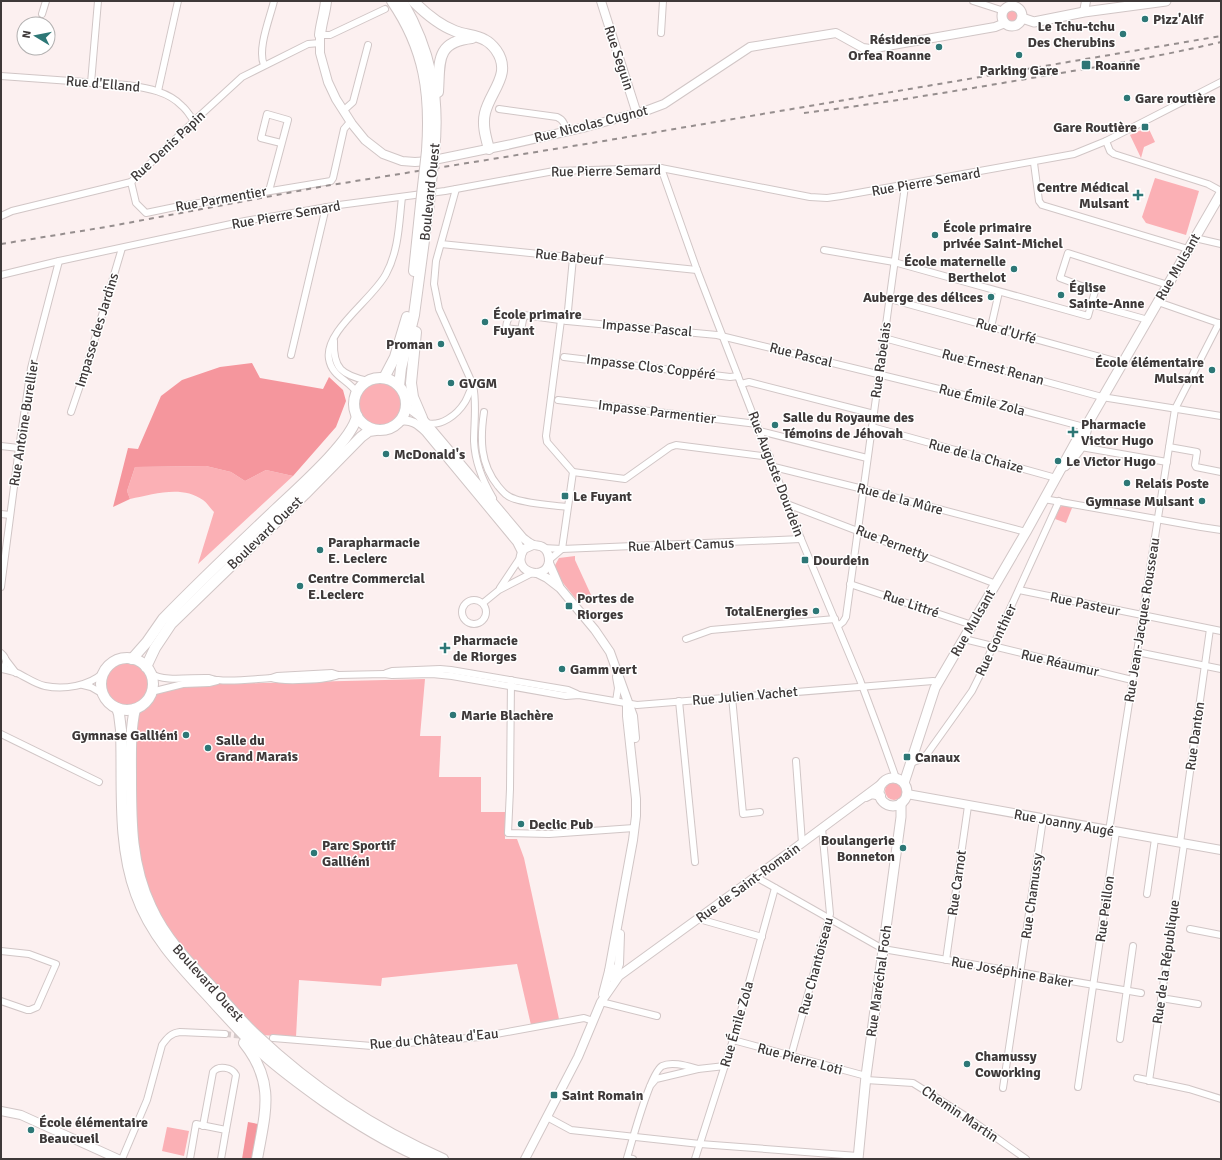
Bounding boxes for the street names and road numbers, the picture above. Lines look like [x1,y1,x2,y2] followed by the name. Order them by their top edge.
[601,23,637,93] street label: Rue Seguin
[65,72,141,96] street label: Rue d'Elland
[532,102,650,146] street label: Rue Nicolas Cugnot
[127,107,209,185] street label: Rue Denis Papin
[416,142,444,242] street label: Boulevard Ouest
[551,162,661,180] street label: Rue Pierre Semard
[870,164,982,200] street label: Rue Pierre Semard
[174,182,269,215] street label: Rue Parmentier
[230,197,342,233] street label: Rue Pierre Semard
[1152,230,1204,304] street label: Rue Mulsant
[534,245,605,269] street label: Rue Babeuf
[72,271,122,389] street label: Impasse des Jardins
[974,314,1038,348] street label: Rue d'Urfé
[601,316,693,340] street label: Impasse Pascal
[867,321,895,399] street label: Rue Rabelais
[768,339,834,371] street label: Rue Pascal
[940,345,1046,389] street label: Rue Ernest Renan
[585,351,717,383] street label: Impasse Clos Coppéré
[6,358,43,487] street label: Rue Antoine Burellier
[937,380,1027,420] street label: Rue Émile Zola
[597,396,718,428] street label: Impasse Parmentier
[744,409,808,539] street label: Rue Auguste Dourdein
[927,435,1025,477] street label: Rue de la Chaize
[855,479,945,519] street label: Rue de la Mûre
[224,493,306,573] street label: Boulevard Ouest
[853,521,931,565] street label: Rue Pernetty
[627,535,735,555] street label: Rue Albert Camus
[1121,536,1163,704] street label: Rue Jean-Jacques Rousseau
[881,586,941,622] street label: Rue Littré
[947,586,999,660] street label: Rue Mulsant
[1048,588,1122,620] street label: Rue Pasteur
[972,600,1021,679] street label: Rue Gonthier
[1019,646,1102,680] street label: Rue Réaumur
[691,683,799,709] street label: Rue Julien Vachet
[1182,701,1208,771] street label: Rue Danton
[1012,806,1116,840] street label: Rue Joanny Augé
[693,839,803,927] street label: Rue de Saint-Romain
[944,849,970,917] street label: Rue Carnot
[1018,851,1047,940] street label: Rue Chamussy
[1092,875,1118,943] street label: Rue Peillon
[1149,899,1183,1025] street label: Rue de la République
[795,915,837,1017] street label: Rue Chantoiseau
[863,924,895,1038] street label: Rue Maréchal Foch
[169,941,247,1025] street label: Boulevard Ouest
[950,953,1075,991] street label: Rue Joséphine Baker
[717,979,757,1069] street label: Rue Émile Zola
[369,1025,499,1053] street label: Rue du Château d'Eau
[755,1039,845,1079] street label: Rue Pierre Loti
[918,1082,1002,1146] street label: Chemin Martin

